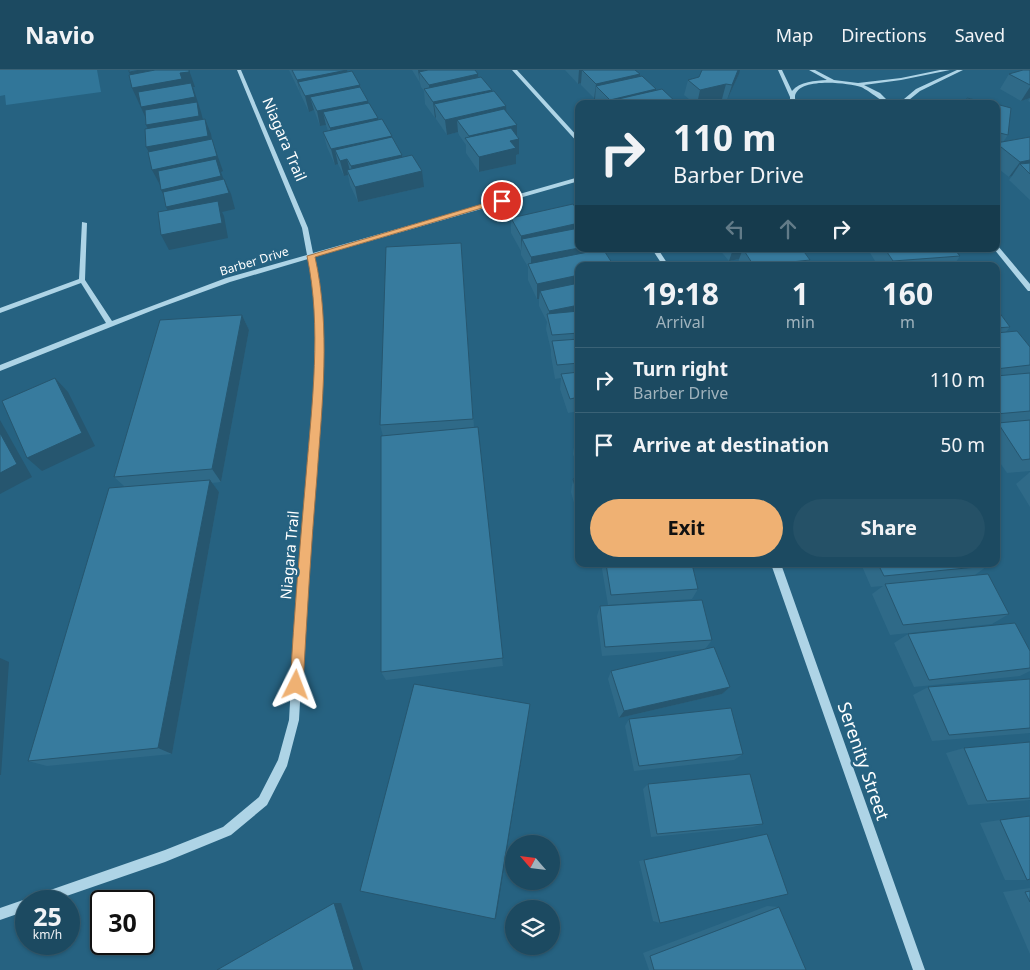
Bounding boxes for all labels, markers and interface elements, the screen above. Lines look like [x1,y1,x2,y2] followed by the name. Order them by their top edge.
[25,18,95,51] text: Navio
[776,23,813,47] text: Map
[841,23,927,47] text: Directions
[955,23,1005,47] text: Saved
[258,94,312,184] street label: Niagara Trail
[673,114,776,161] text: 110 m
[590,120,655,185] icon: right
[673,159,804,189] text: Barber Drive
[481,180,523,222] pin
[488,187,516,215] icon: arrive
[721,215,749,243] icon: left
[774,215,802,243] icon: ahead
[827,215,855,243] icon: right
[217,242,291,280] street label: Barber Drive
[642,273,719,314] text: 19:18
[792,273,809,314] text: 1
[882,273,933,314] text: 160
[656,311,705,333] text: Arrival
[786,311,815,333] text: min
[900,311,915,333] text: m
[633,356,728,382] text: Turn right
[590,366,618,394] icon: right
[930,367,985,393] text: 110 m
[633,382,728,404] text: Barber Drive
[590,431,618,459] icon: arrive
[633,432,829,458] text: Arrive at destination
[941,432,985,458] text: 50 m
[590,499,783,557] button: Exit
[793,499,985,557] button: Share
[275,510,303,600] street label: Niagara Trail
[269,658,321,710] position arrow
[833,699,896,824] street label: Serenity Street
[505,835,560,890] north arrow
[505,835,560,955] map controls
[90,890,155,955] speed limit sign: 30
[33,899,62,933] text: 25
[505,900,560,955] button: layers
[33,926,62,943] text: km/h

